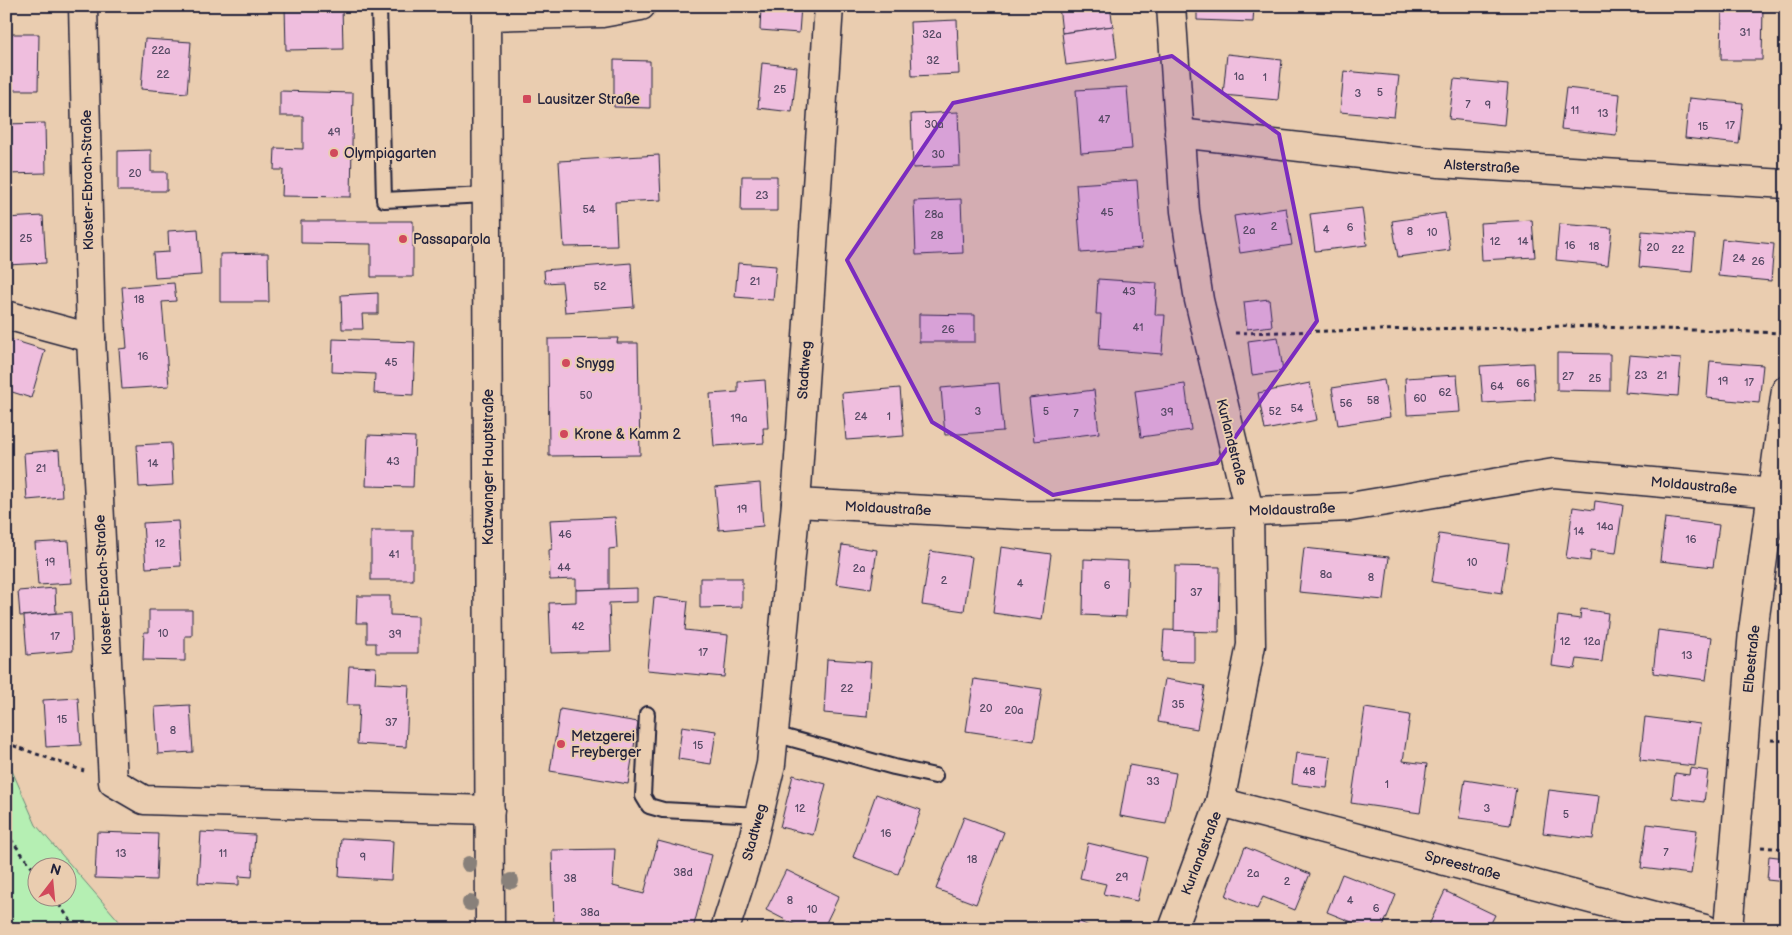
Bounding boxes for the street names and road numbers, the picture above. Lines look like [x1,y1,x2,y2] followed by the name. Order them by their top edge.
[78,110,97,250] street label: Kloster-Ebrach-Straße
[1444,156,1520,177] street label: Alsterstraße
[794,340,815,400] street label: Stadtweg
[480,389,497,545] street label: Katzwanger Hauptstraße
[1213,397,1250,487] street label: Kurlandstraße
[1650,473,1738,498] street label: Moldaustraße
[844,498,932,519] street label: Moldaustraße
[1248,499,1336,520] street label: Moldaustraße
[91,514,116,656] street label: Kloster-Ebrach-Straße
[1739,624,1764,694] street label: Elbestraße
[739,802,770,862] street label: Stadtweg
[1178,809,1225,898] street label: Kurlandstraße
[1423,847,1503,884] street label: Spreestraße

